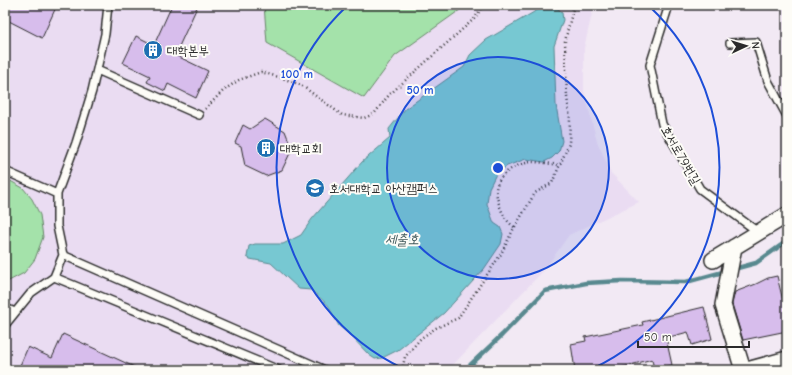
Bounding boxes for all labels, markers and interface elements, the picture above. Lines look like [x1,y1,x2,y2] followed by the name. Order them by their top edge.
[726,26,766,66] north arrow
[142,39,164,61] building icon: 대학본부
[749,41,762,49] text: N
[167,43,209,58] place label: 대학본부
[281,67,313,81] text: 100 m
[406,83,434,97] text: 50 m
[658,123,704,187] street label: 호서로79번길
[255,137,277,159] building icon: 대학교회
[280,141,322,156] place label: 대학교회
[491,161,505,175] centre of rings
[304,177,326,199] school or university icon: 호서대학교 아산캠퍼스
[329,181,438,196] place label: 호서대학교 아산캠퍼스
[385,231,419,248] water label: 세출호
[638,323,749,349] scale bar
[644,330,672,344] text: 50 m

